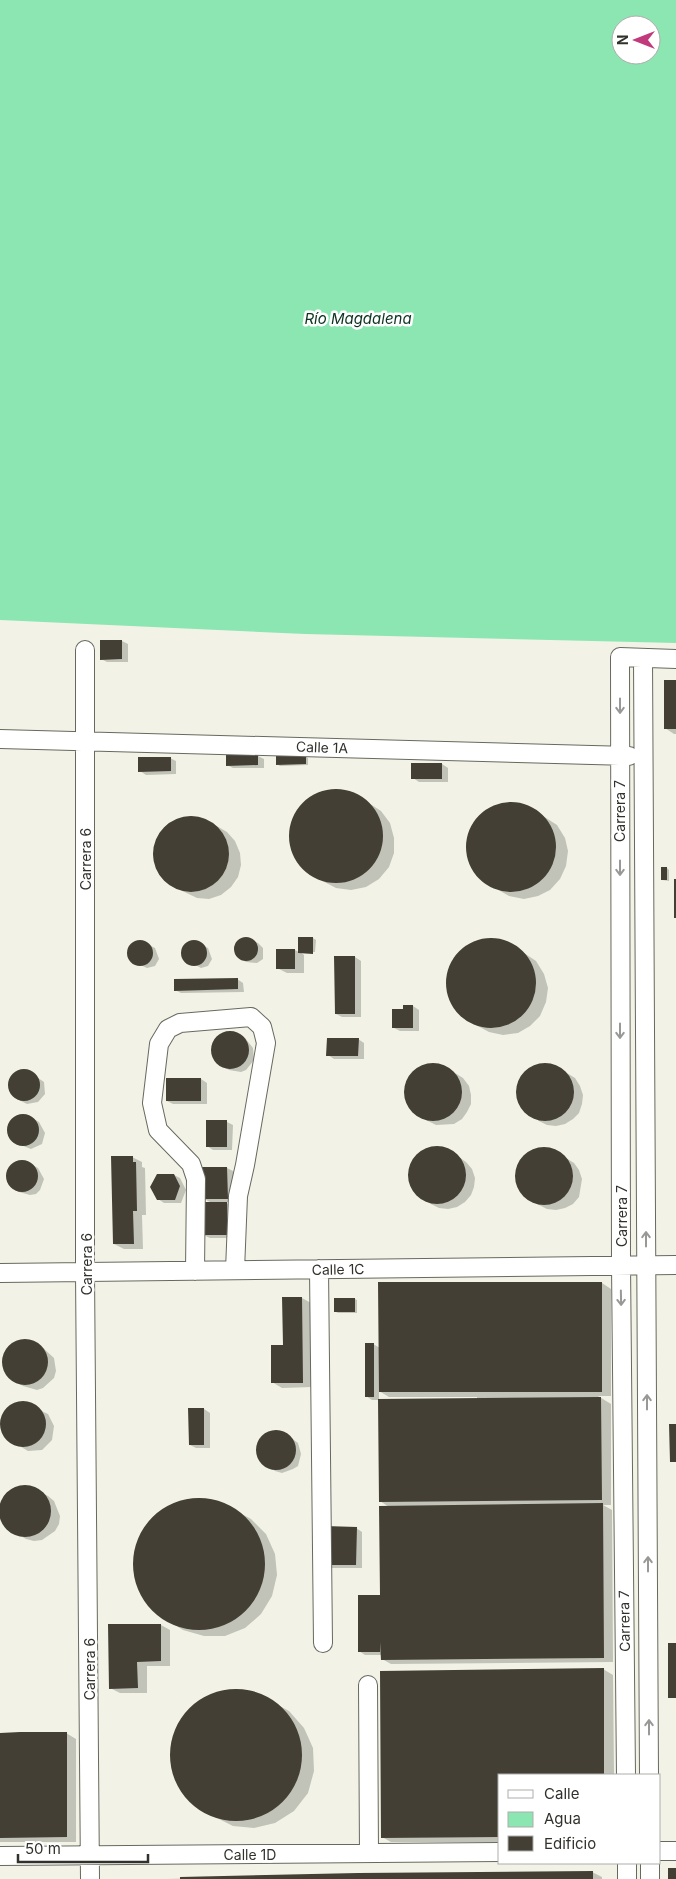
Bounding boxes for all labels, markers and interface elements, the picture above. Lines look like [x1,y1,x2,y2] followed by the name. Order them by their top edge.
[611,15,661,65] north arrow
[614,35,631,45] text: N
[304,309,412,328] water label: Río Magdalena
[615,697,624,713] one-way arrow
[296,738,349,756] street label: Calle 1A
[611,780,628,842] street label: Carrera 7
[77,828,94,890] street label: Carrera 6
[615,860,624,876] one-way arrow
[615,1022,625,1038] one-way arrow
[613,1185,630,1247] street label: Carrera 7
[641,1231,651,1248] one-way arrow
[78,1233,95,1295] street label: Carrera 6
[311,1260,365,1278] street label: Calle 1C
[616,1290,626,1306] one-way arrow
[642,1394,652,1410] one-way arrow
[643,1556,653,1572] one-way arrow
[615,1590,633,1652] street label: Carrera 7
[81,1638,98,1700] street label: Carrera 6
[644,1719,654,1735] one-way arrow
[498,1774,661,1864] legend
[544,1784,579,1803] text: Calle
[544,1809,581,1828] text: Agua
[18,1832,148,1864] scale bar
[544,1834,596,1853] text: Edificio
[25,1839,61,1858] text: 50 m
[224,1846,276,1863] street label: Calle 1D

